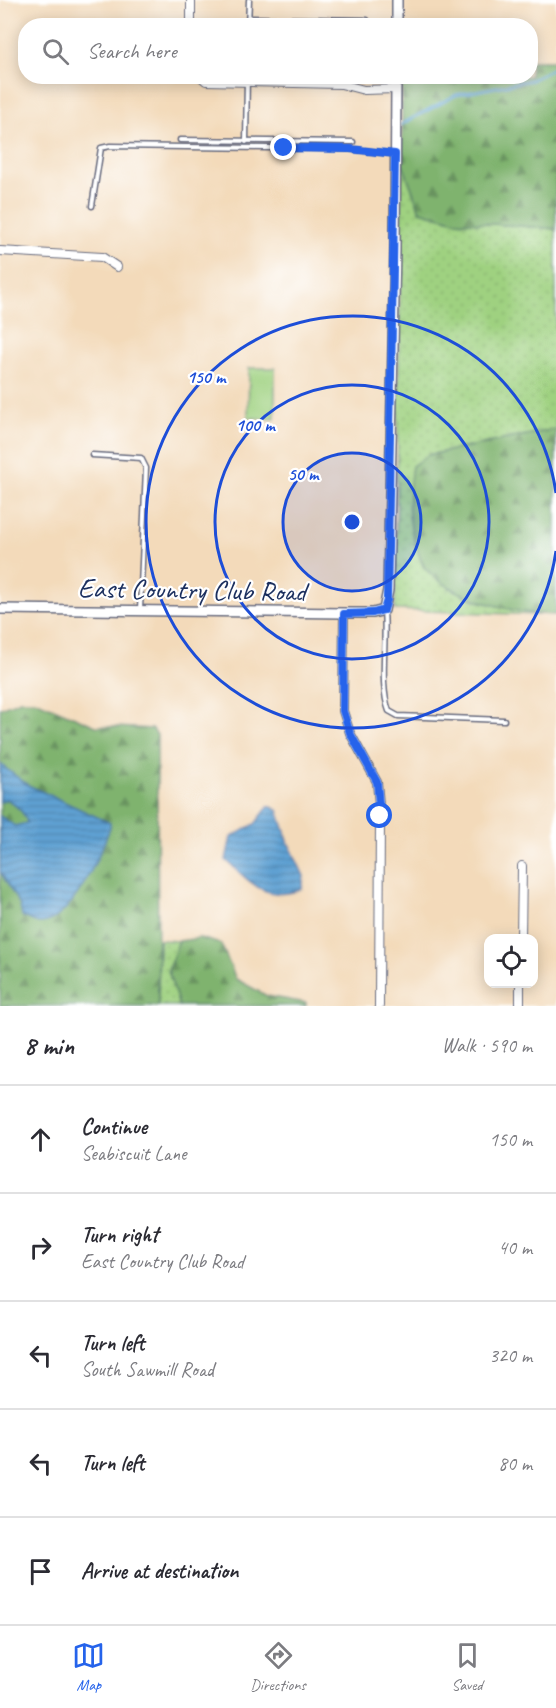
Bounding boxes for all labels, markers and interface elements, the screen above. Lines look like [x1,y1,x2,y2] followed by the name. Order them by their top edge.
[18,18,538,84] search box
[39,35,72,68] icon: search
[87,37,177,65] text: Search here
[270,134,296,160] route end
[187,366,227,388] text: 150 m
[236,414,276,436] text: 100 m
[288,463,320,485] text: 50 m
[342,512,362,532] centre of rings
[78,570,310,609] street label: East Country Club Road
[366,802,392,828] route start
[484,934,538,988] map controls
[484,934,538,988] button: locate
[24,1029,74,1062] text: 8 min
[442,1033,532,1058] text: Walk · 590 m
[81,1113,147,1141] text: Continue
[24,1123,57,1156] icon: ahead
[489,1127,532,1152] text: 150 m
[81,1141,186,1166] text: Seabiscuit Lane
[81,1221,158,1249] text: Turn right
[24,1231,57,1264] icon: right
[498,1235,532,1260] text: 40 m
[81,1249,244,1274] text: East Country Club Road
[81,1329,145,1357] text: Turn left
[24,1339,57,1372] icon: left
[489,1343,532,1368] text: 320 m
[81,1357,214,1382] text: South Sawmill Road
[24,1447,57,1480] icon: left
[81,1449,145,1477] text: Turn left
[498,1451,532,1476] text: 80 m
[24,1555,57,1588] icon: arrive
[81,1557,238,1585] text: Arrive at destination
[72,1639,105,1695] tab: Map
[250,1639,306,1695] tab: Directions
[451,1639,484,1695] tab: Saved

